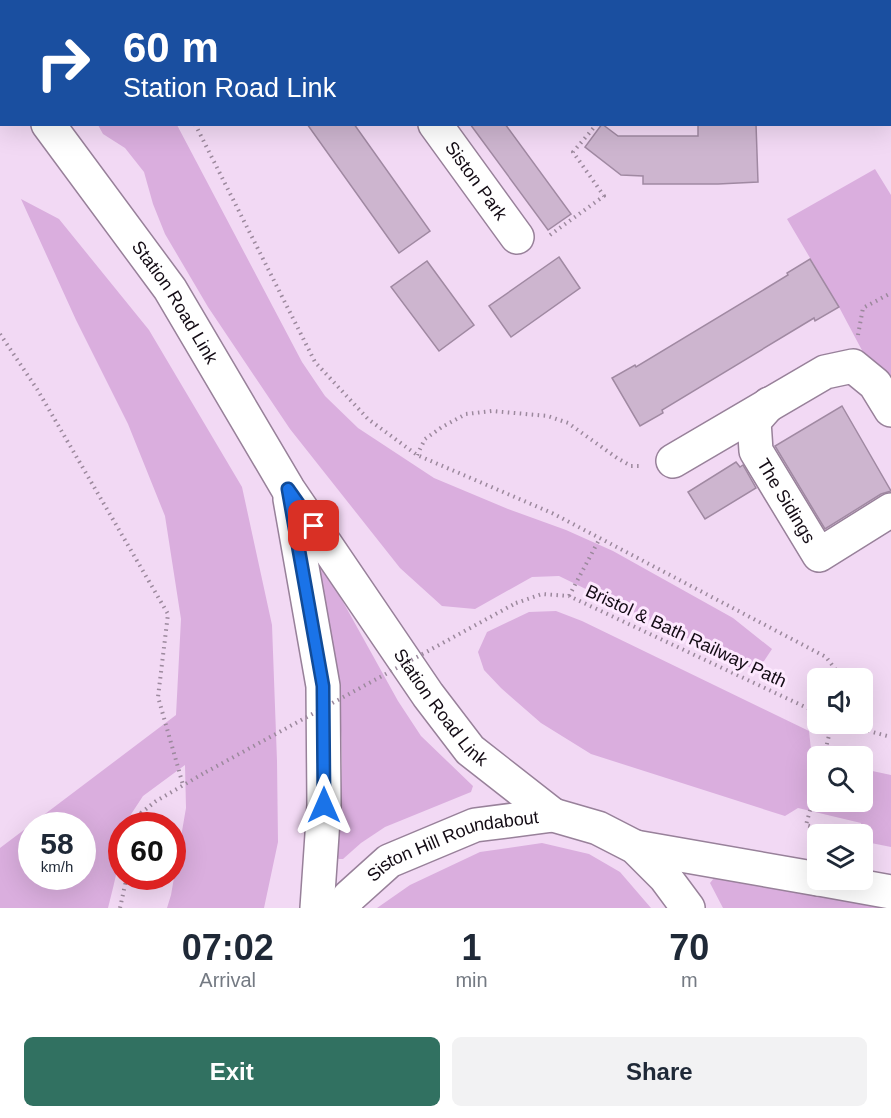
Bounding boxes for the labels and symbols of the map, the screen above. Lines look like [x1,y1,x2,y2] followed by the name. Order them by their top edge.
[441,138,512,225] street label: Siston Park
[128,237,222,368] street label: Station Road Link
[753,455,819,547] street label: The Sidings
[288,500,339,551] pin
[582,581,790,691] street label: Bristol & Bath Railway Path
[390,645,492,770] street label: Station Road Link
[292,773,356,837] position arrow
[363,807,540,886] street label: Siston Hill Roundabout
[108,812,186,890] speed limit sign: 60

